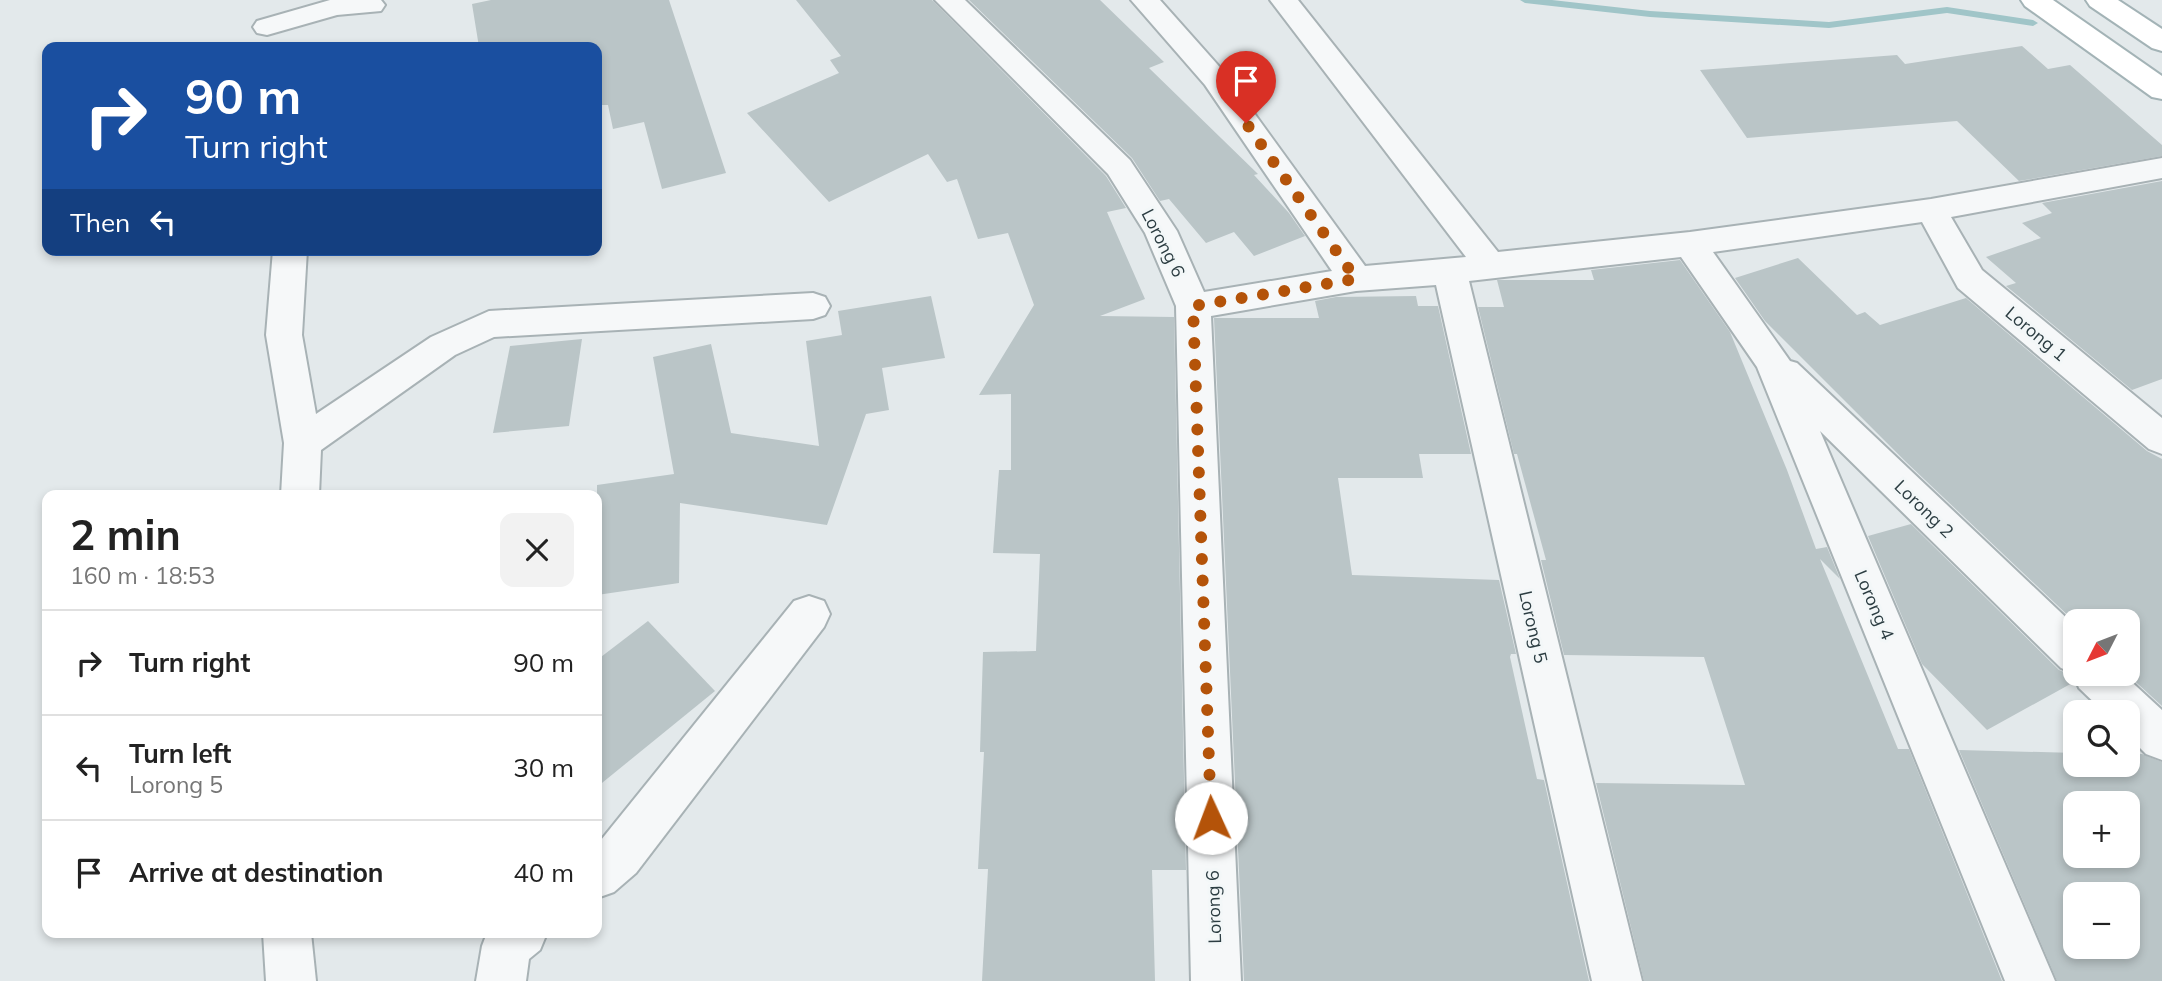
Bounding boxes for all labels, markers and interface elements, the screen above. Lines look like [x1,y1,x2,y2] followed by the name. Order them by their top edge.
[1216,51,1276,123] pin
[1227,62,1265,100] icon: arrive
[185,65,301,126] text: 90 m
[70,70,161,161] icon: right
[185,126,328,166] text: Turn right
[144,203,182,241] icon: left
[1136,205,1190,281] street label: Lorong 6
[70,206,130,239] text: Then
[2001,301,2072,366] street label: Lorong 1
[1890,475,1959,542] street label: Lorong 2
[70,508,181,561] text: 2 min
[500,513,574,587] button: close
[70,561,215,590] text: 160 m · 18:53
[1849,566,1899,643] street label: Lorong 4
[1514,588,1553,666] street label: Lorong 5
[2063,609,2140,686] north arrow
[2063,609,2140,959] map controls
[70,644,108,682] icon: right
[129,646,250,679] text: Turn right
[513,646,574,679] text: 90 m
[2063,700,2140,777] button: search
[129,737,231,770] text: Turn left
[70,749,108,787] icon: left
[513,751,574,784] text: 30 m
[129,770,223,799] text: Lorong 5
[1174,781,1248,855] position arrow
[2063,791,2140,868] button: +
[70,854,108,892] icon: arrive
[129,856,384,889] text: Arrive at destination
[513,856,574,889] text: 40 m
[1201,870,1226,944] street label: Lorong 6
[2063,882,2140,959] button: −

